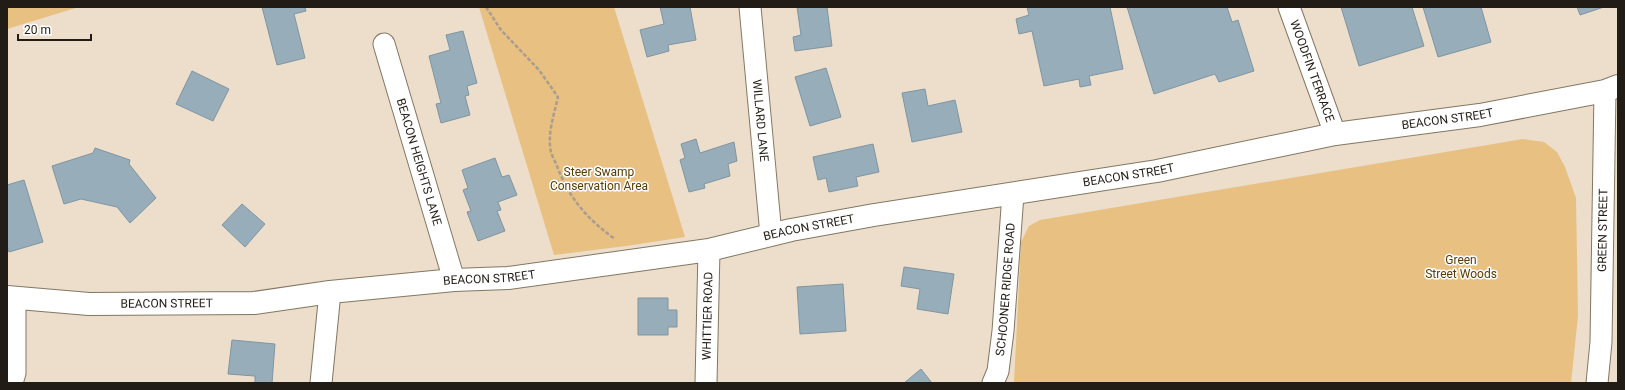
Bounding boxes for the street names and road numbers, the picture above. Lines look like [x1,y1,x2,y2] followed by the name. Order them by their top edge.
[1287,18,1337,124] street label: WOODFIN TERRACE
[750,79,771,163] street label: WILLARD LANE
[394,97,444,227] street label: BEACON HEIGHTS LANE
[1401,106,1494,132] street label: BEACON STREET
[1082,161,1175,189] street label: BEACON STREET
[1595,188,1610,272] street label: GREEN STREET
[762,212,855,243] street label: BEACON STREET
[993,222,1018,357] street label: SCHOONER RIDGE ROAD
[443,267,536,288] street label: BEACON STREET
[700,272,716,360] street label: WHITTIER ROAD
[120,296,213,311] street label: BEACON STREET

